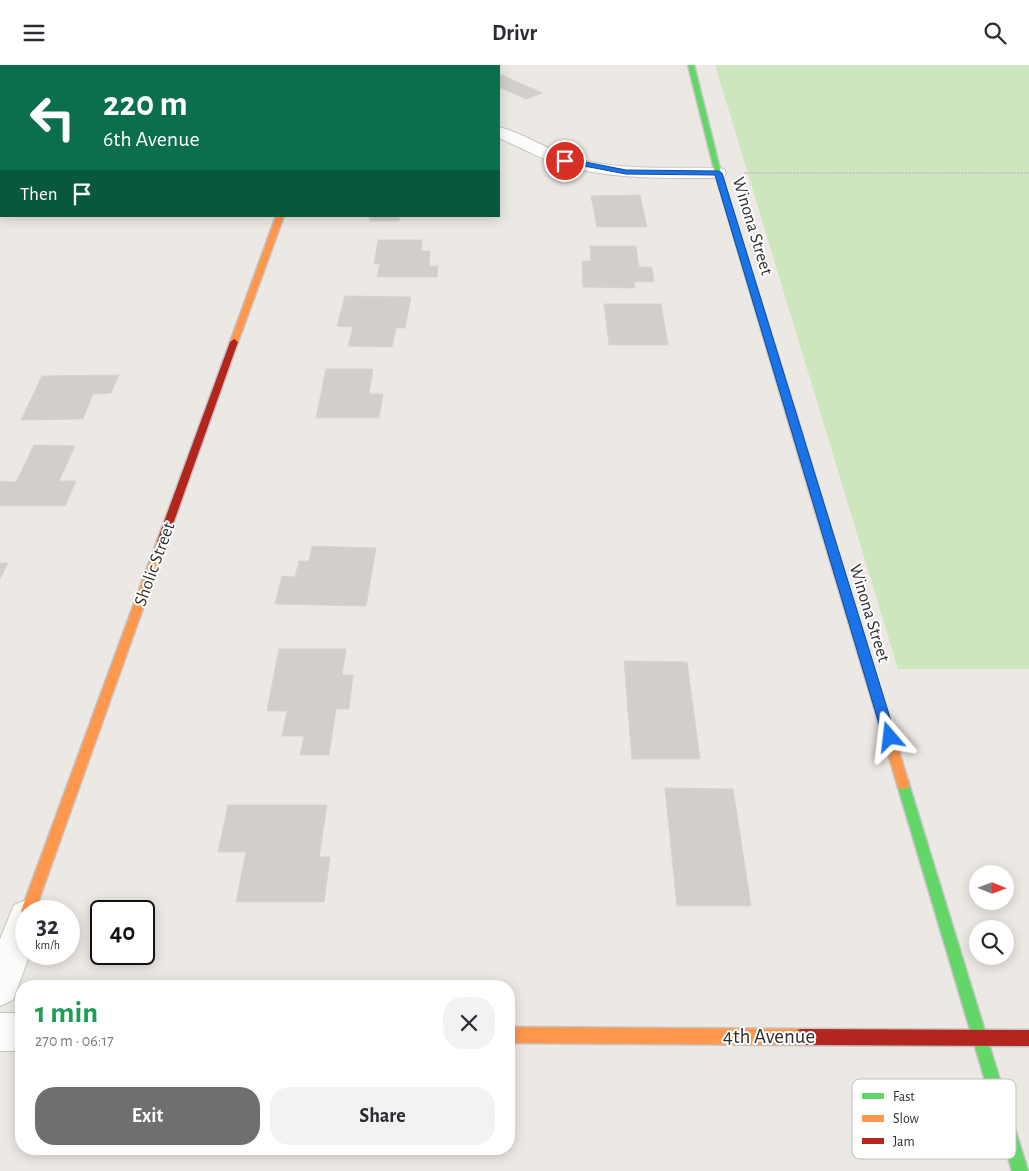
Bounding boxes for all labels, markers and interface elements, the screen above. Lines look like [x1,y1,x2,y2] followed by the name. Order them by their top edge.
[20,19,48,47] icon: menu
[981,19,1009,47] icon: search
[492,22,537,44] text: Drivr
[20,85,85,150] icon: left
[103,87,188,122] text: 220 m
[103,128,200,150] text: 6th Avenue
[544,140,586,182] pin
[551,147,579,175] icon: arrive
[729,175,776,278] street label: Winona Street
[68,180,96,208] icon: arrive
[20,185,58,204] text: Then
[132,520,178,609] street label: Sholic Street
[846,562,893,665] street label: Winona Street
[863,710,915,762] position arrow
[969,865,1014,910] north arrow
[969,865,1014,965] map controls
[90,900,155,965] speed limit sign: 40
[36,914,59,939] text: 32
[969,920,1014,965] button: search
[35,939,60,951] text: km/h
[443,997,495,1049] button: close
[35,998,98,1028] text: 1 min
[723,1026,815,1047] street label: 4th Avenue
[35,1033,114,1049] text: 270 m · 06:17
[852,1079,1016,1159] legend
[35,1087,260,1145] button: Exit
[270,1087,495,1145] button: Share
[893,1090,915,1104] text: Fast
[893,1112,920,1126] text: Slow
[893,1135,915,1149] text: Jam

